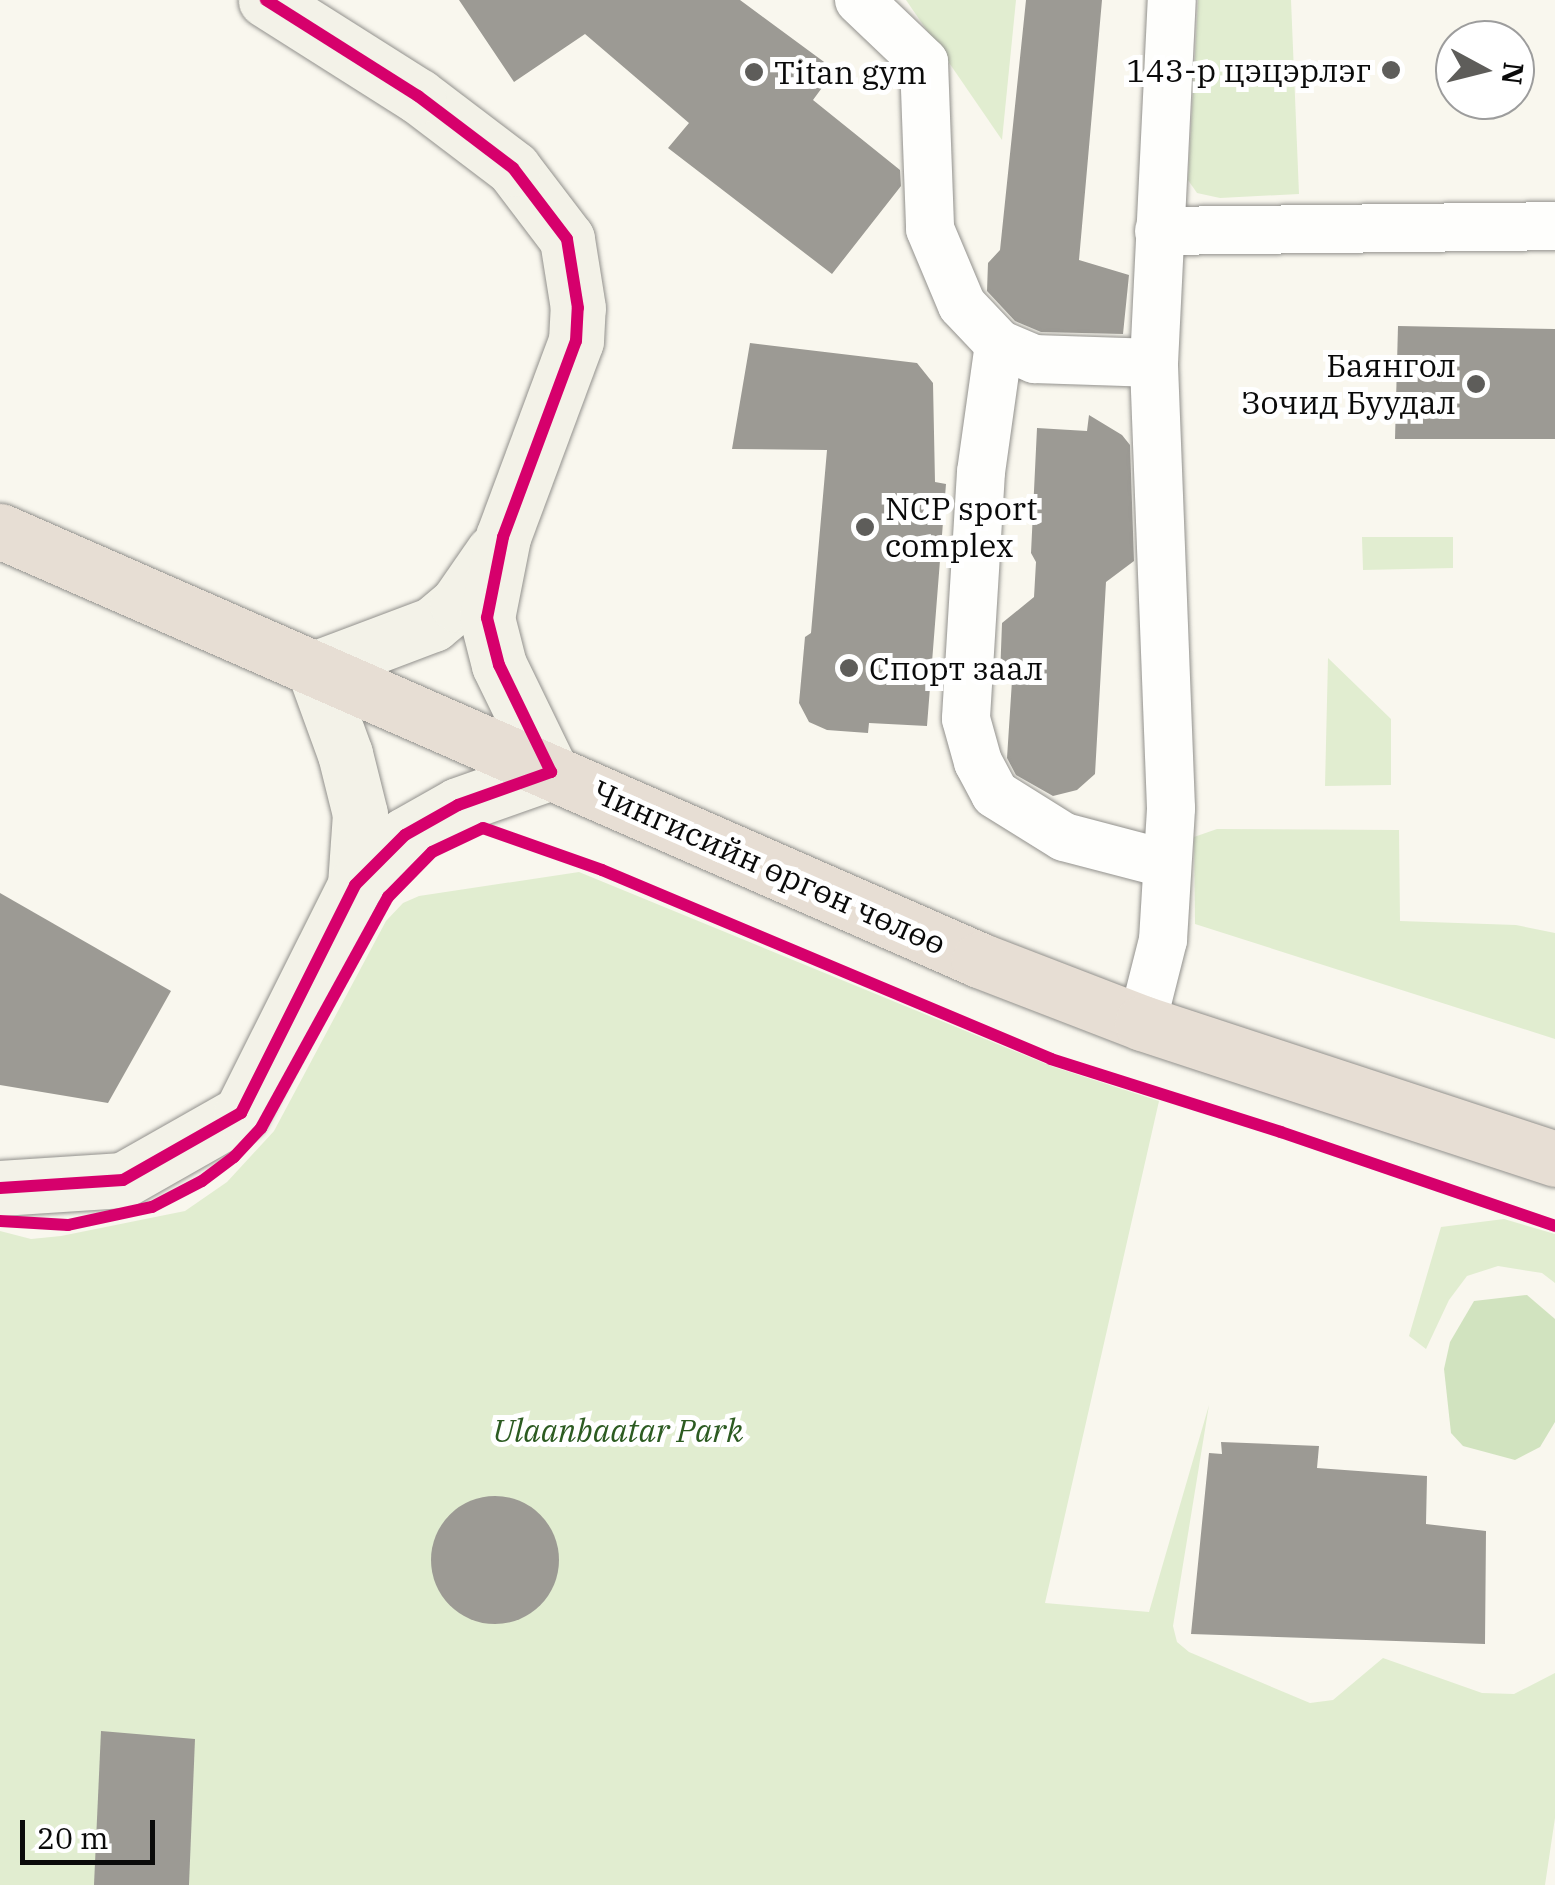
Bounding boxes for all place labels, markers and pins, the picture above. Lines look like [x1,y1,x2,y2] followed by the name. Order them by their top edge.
[1126,51,1371,89] place label: 143-р цэцэрлэг
[774,53,927,91] place label: Titan gym
[1380,59,1402,81] marker: 143-р цэцэрлэг
[743,61,765,83] marker: Titan gym
[1241,347,1456,422] place label: Баянгол Зочид Буудал
[1465,373,1487,395] marker: Баянгол Зочид Буудал
[885,490,1037,565] place label: NCP sport complex
[854,516,876,538] marker: NCP sport complex
[869,649,1043,687] place label: Спорт заал
[838,657,860,679] marker: Спорт заал

